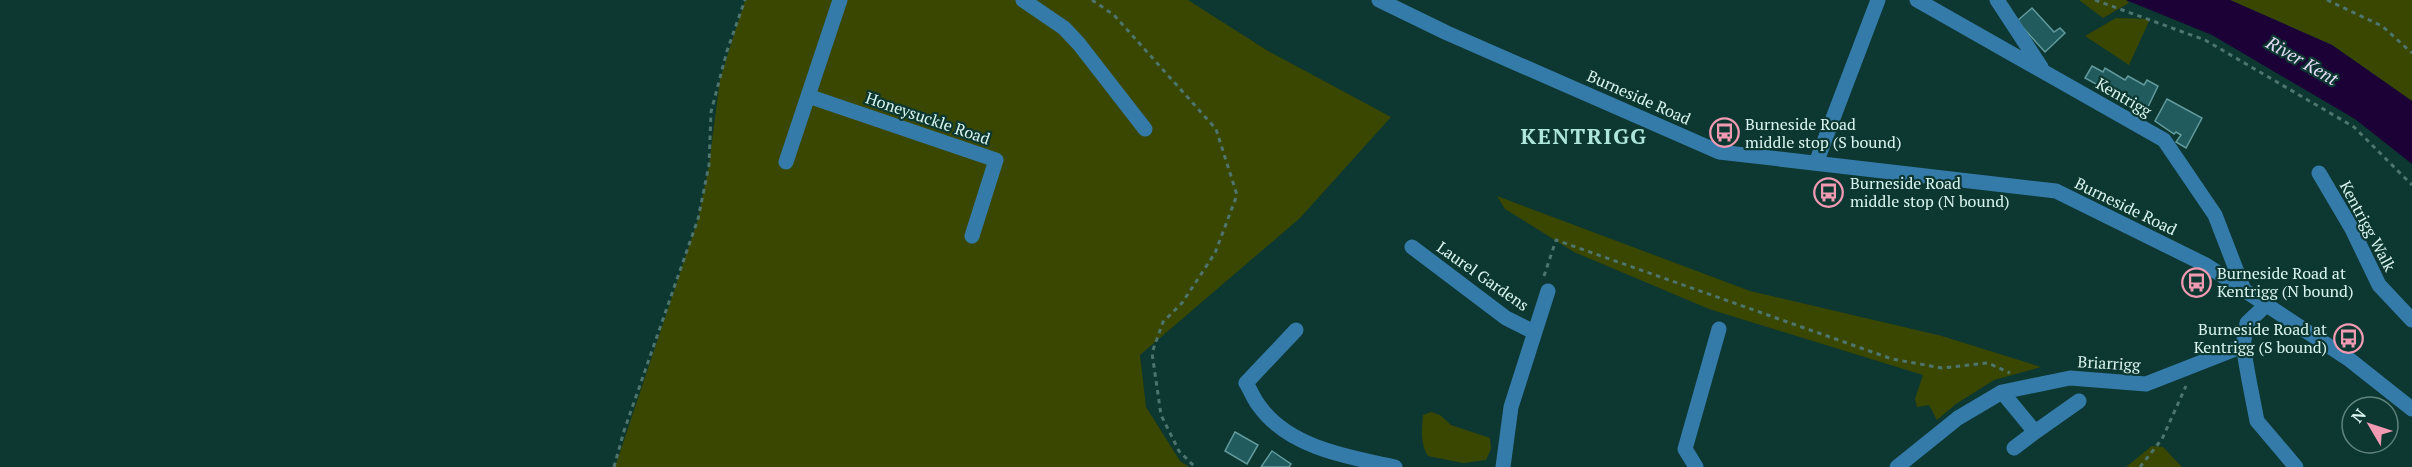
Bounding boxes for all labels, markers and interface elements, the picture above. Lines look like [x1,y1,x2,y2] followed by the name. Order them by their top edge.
[2261,30,2343,91] water label: River Kent
[1584,64,1694,130] street label: Burneside Road
[2092,72,2156,122] street label: Kentrigg
[863,86,993,150] street label: Honeysuckle Road
[1745,113,1901,153] place label: Burneside Road middle stop (S bound)
[1708,117,1740,149] bus stop icon: Burneside Road middle stop (S bound)
[1521,121,1647,150] district label: KENTRIGG
[1850,172,2010,212] place label: Burneside Road middle stop (N bound)
[2071,172,2181,240] street label: Burneside Road
[1813,176,1845,208] bus stop icon: Burneside Road middle stop (N bound)
[2335,177,2401,276] street label: Kentrigg Walk
[1433,236,1533,316] street label: Laurel Gardens
[2217,262,2353,302] place label: Burneside Road at Kentrigg (N bound)
[2180,266,2212,298] bus stop icon: Burneside Road at Kentrigg (N bound)
[2194,318,2327,358] place label: Burneside Road at Kentrigg (S bound)
[2332,322,2364,354] bus stop icon: Burneside Road at Kentrigg (S bound)
[2077,350,2142,376] street label: Briarrigg
[2340,395,2400,455] north arrow
[2346,404,2371,427] text: N

